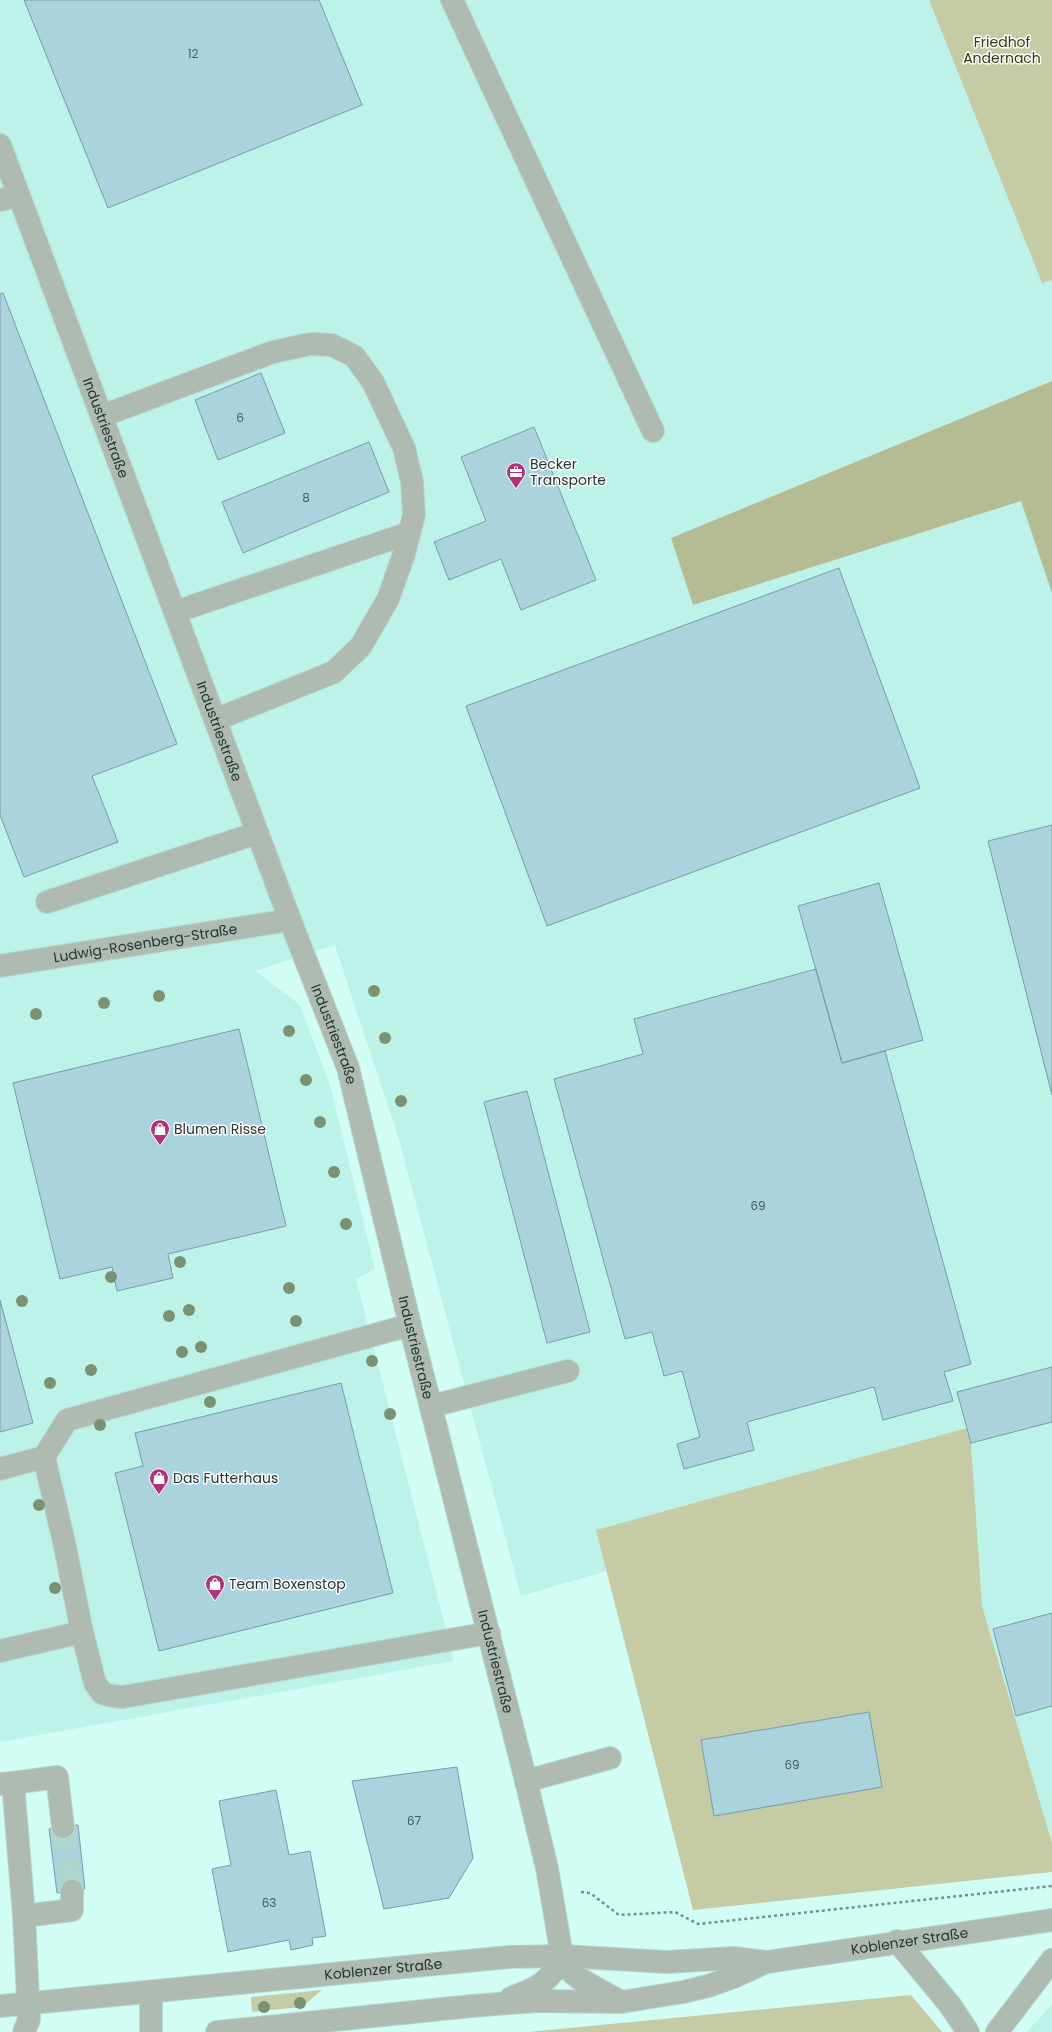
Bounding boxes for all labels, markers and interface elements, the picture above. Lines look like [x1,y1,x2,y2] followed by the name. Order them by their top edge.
[963,32,1041,68] park label: Friedhof Andernach
[188,45,198,62] house number: 12
[78,375,134,481] street label: Industriestraße
[236,409,244,426] house number: 6
[530,454,606,490] place label: Becker Transporte
[505,461,527,489] office icon: Becker Transporte
[302,489,310,506] house number: 8
[191,678,247,785] street label: Industriestraße
[52,918,239,967] street label: Ludwig-Rosenberg-Straße
[306,981,362,1087] street label: Industriestraße
[149,1118,171,1146] shop icon: Blumen Risse
[174,1119,266,1139] place label: Blumen Risse
[750,1197,766,1214] house number: 69
[393,1294,439,1402] street label: Industriestraße
[148,1467,170,1495] shop icon: Das Futterhaus
[173,1468,278,1488] place label: Das Futterhaus
[204,1573,226,1601] shop icon: Team Boxenstop
[229,1574,346,1594] place label: Team Boxenstop
[473,1608,518,1716] street label: Industriestraße
[784,1756,800,1773] house number: 69
[407,1812,422,1829] house number: 67
[262,1894,276,1911] house number: 63
[850,1922,970,1960] street label: Koblenzer Straße
[323,1953,443,1985] street label: Koblenzer Straße

